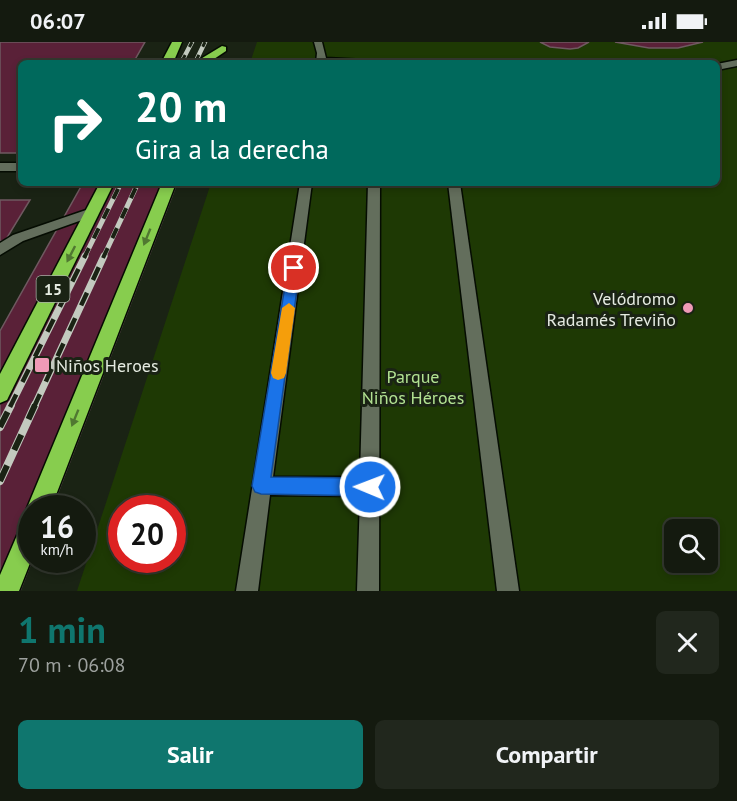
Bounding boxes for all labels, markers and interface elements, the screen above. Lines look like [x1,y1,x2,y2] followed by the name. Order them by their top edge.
[30,7,86,35] text: 06:07
[135,79,227,134] text: 20 m
[36,84,114,162] icon: right
[135,132,329,166] text: Gira a la derecha
[142,229,152,247] one-way arrow
[268,242,319,293] pin
[66,246,76,263] one-way arrow
[277,251,310,284] icon: arrive
[36,276,70,302] road number: 15
[546,287,676,331] place label: Velódromo Radamés Treviño
[681,301,695,315] marker: Velódromo Radamés Treviño
[56,354,159,377] place label: Niños Heroes
[33,356,51,374] marker: Niños Heroes
[362,365,464,409] park label: Parque Niños Héroes
[70,410,80,428] one-way arrow
[338,455,402,519] position arrow
[108,495,186,573] speed limit sign: 20
[40,507,74,546] text: 16
[664,519,718,573] map controls
[664,519,718,573] button: search
[41,540,73,559] text: km/h
[18,606,106,653] text: 1 min
[656,611,719,674] button: close
[18,652,125,678] text: 70 m · 06:08
[18,720,363,789] button: Salir
[375,720,719,789] button: Compartir

